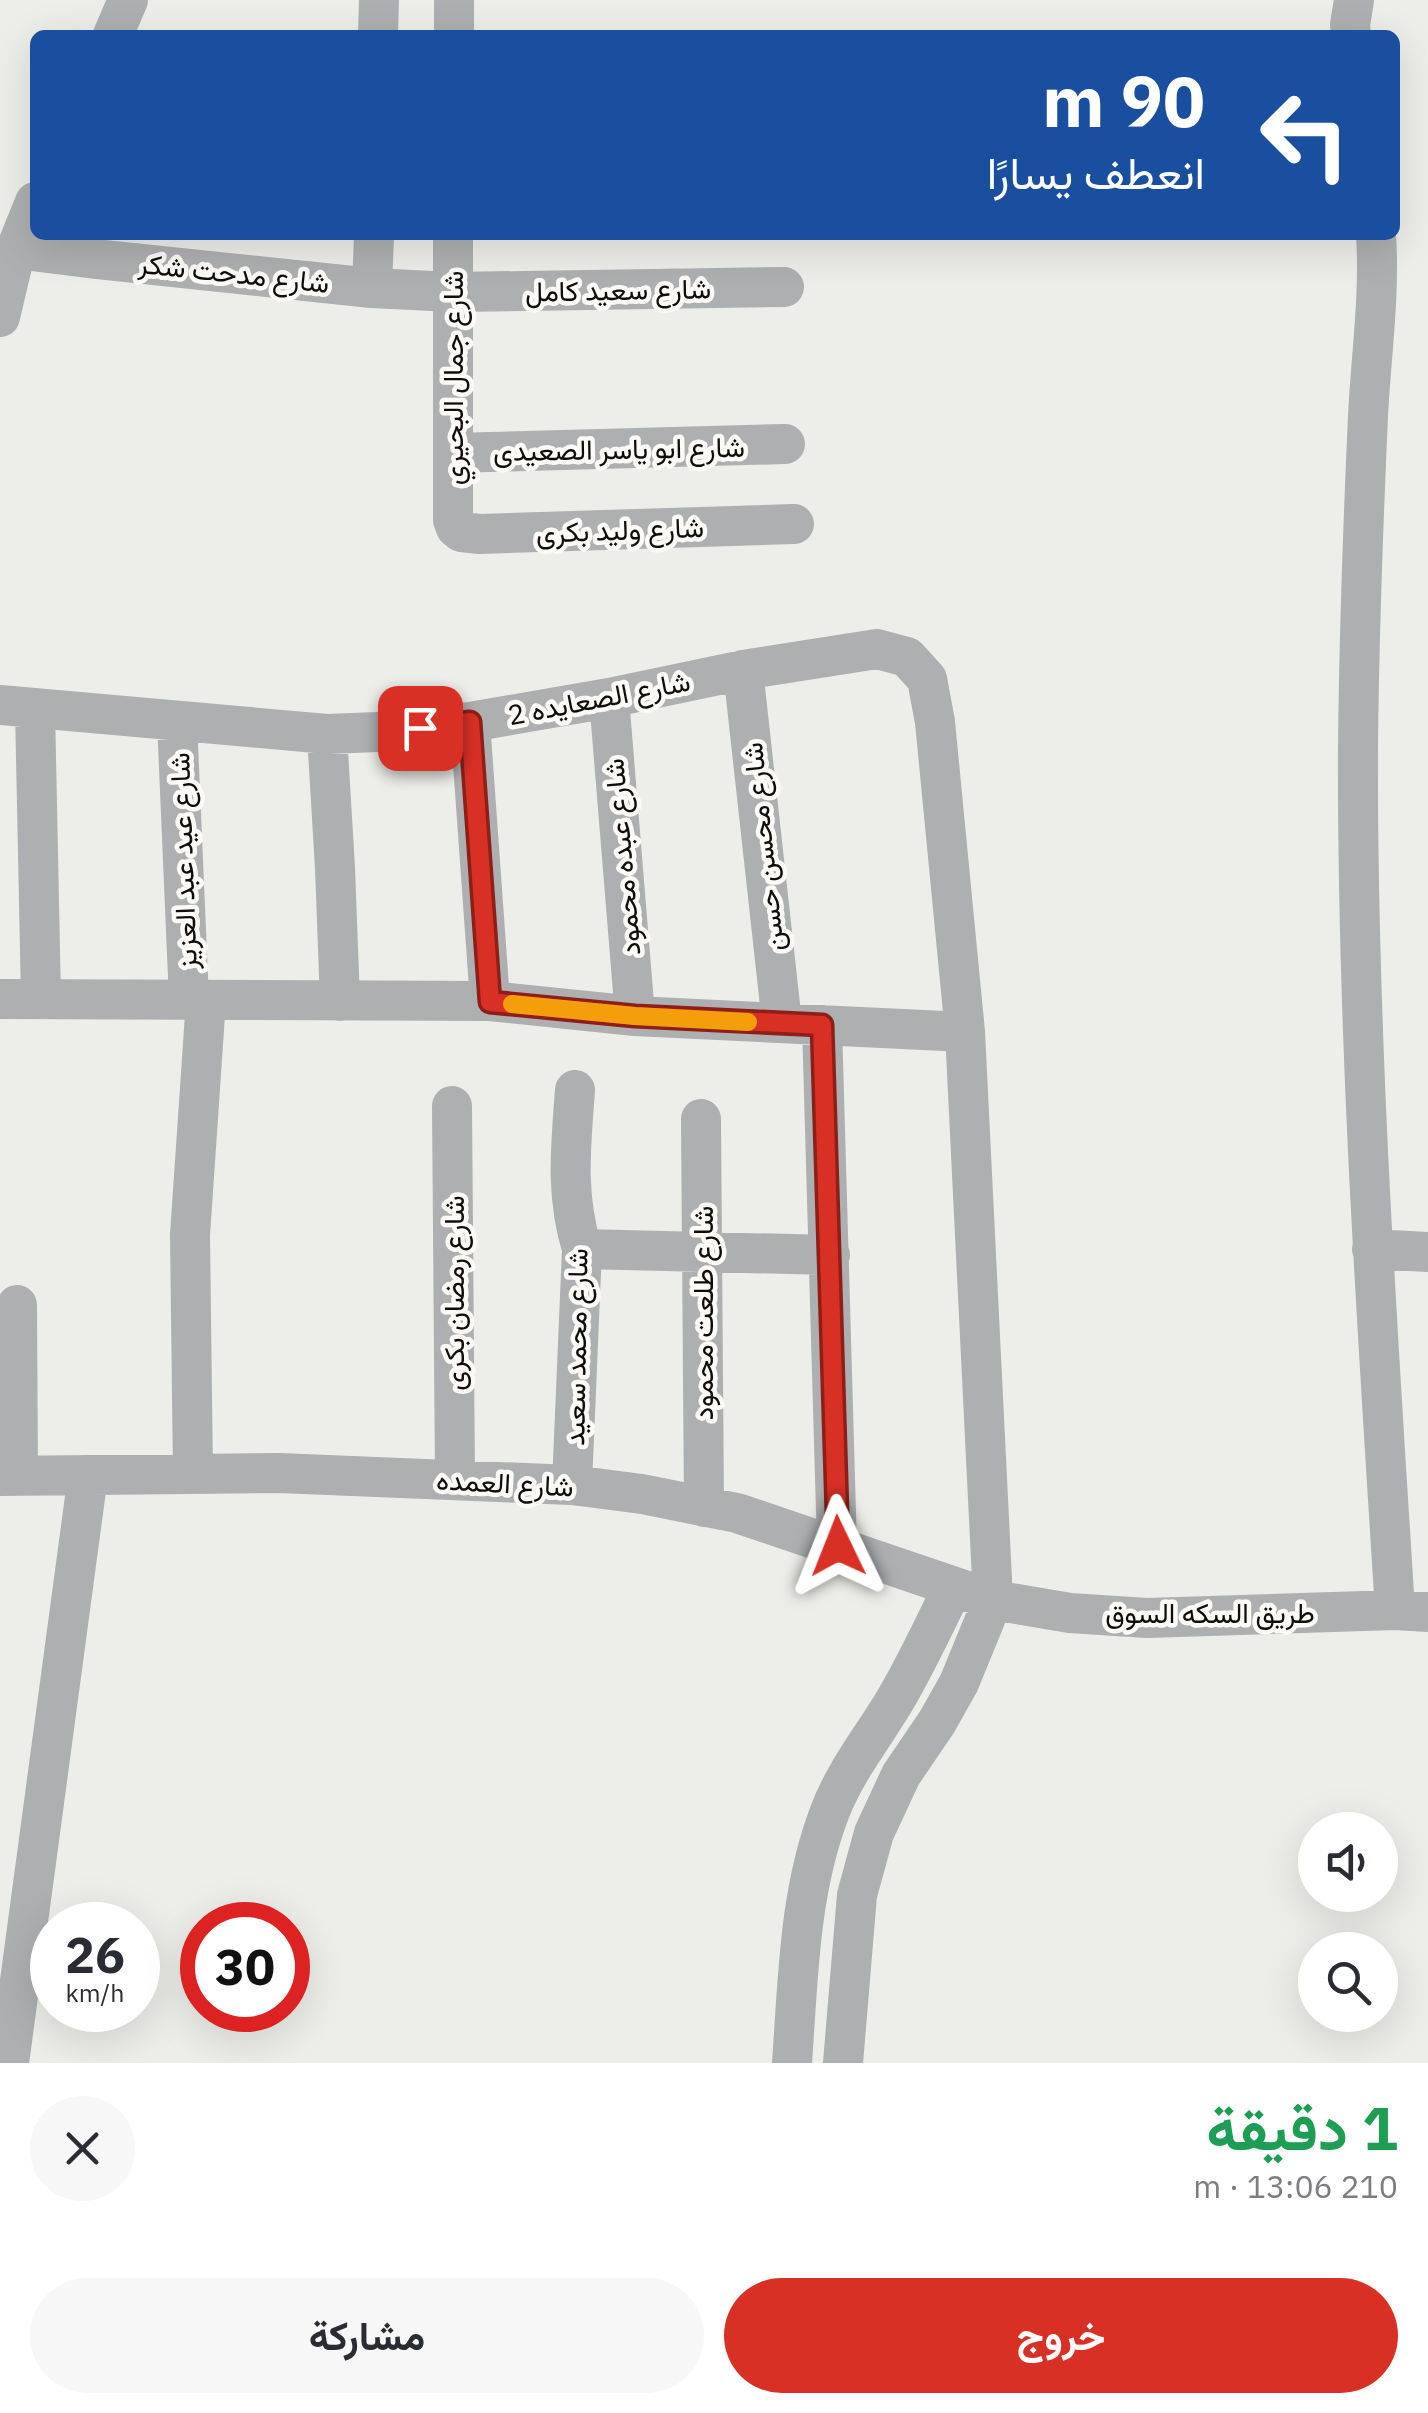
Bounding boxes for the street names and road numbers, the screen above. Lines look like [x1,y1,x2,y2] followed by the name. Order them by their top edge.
[136,244,331,302] street label: شارع مدحت شكر
[525,269,711,311] street label: شارع سعيد كامل
[434,271,476,485] street label: شارع جمال البحيري
[493,428,745,470] street label: شارع ابو ياسر الصعيدى
[535,508,705,552] street label: شارع وليد بكرى
[505,662,693,734] street label: شارع الصعايده 2
[733,741,793,953] street label: شارع محسن حسن
[160,752,206,971] street label: شارع عيد عبد العزيز
[594,757,650,957] street label: شارع عبده محمود
[435,1195,473,1391] street label: شارع رمضان بكرى
[684,1206,722,1420] street label: شارع طلعت محمود
[555,1248,597,1446] street label: شارع محمد سعيد
[435,1460,575,1506] street label: شارع العمده
[1105,1594,1315,1631] street label: طريق السكه السوق

